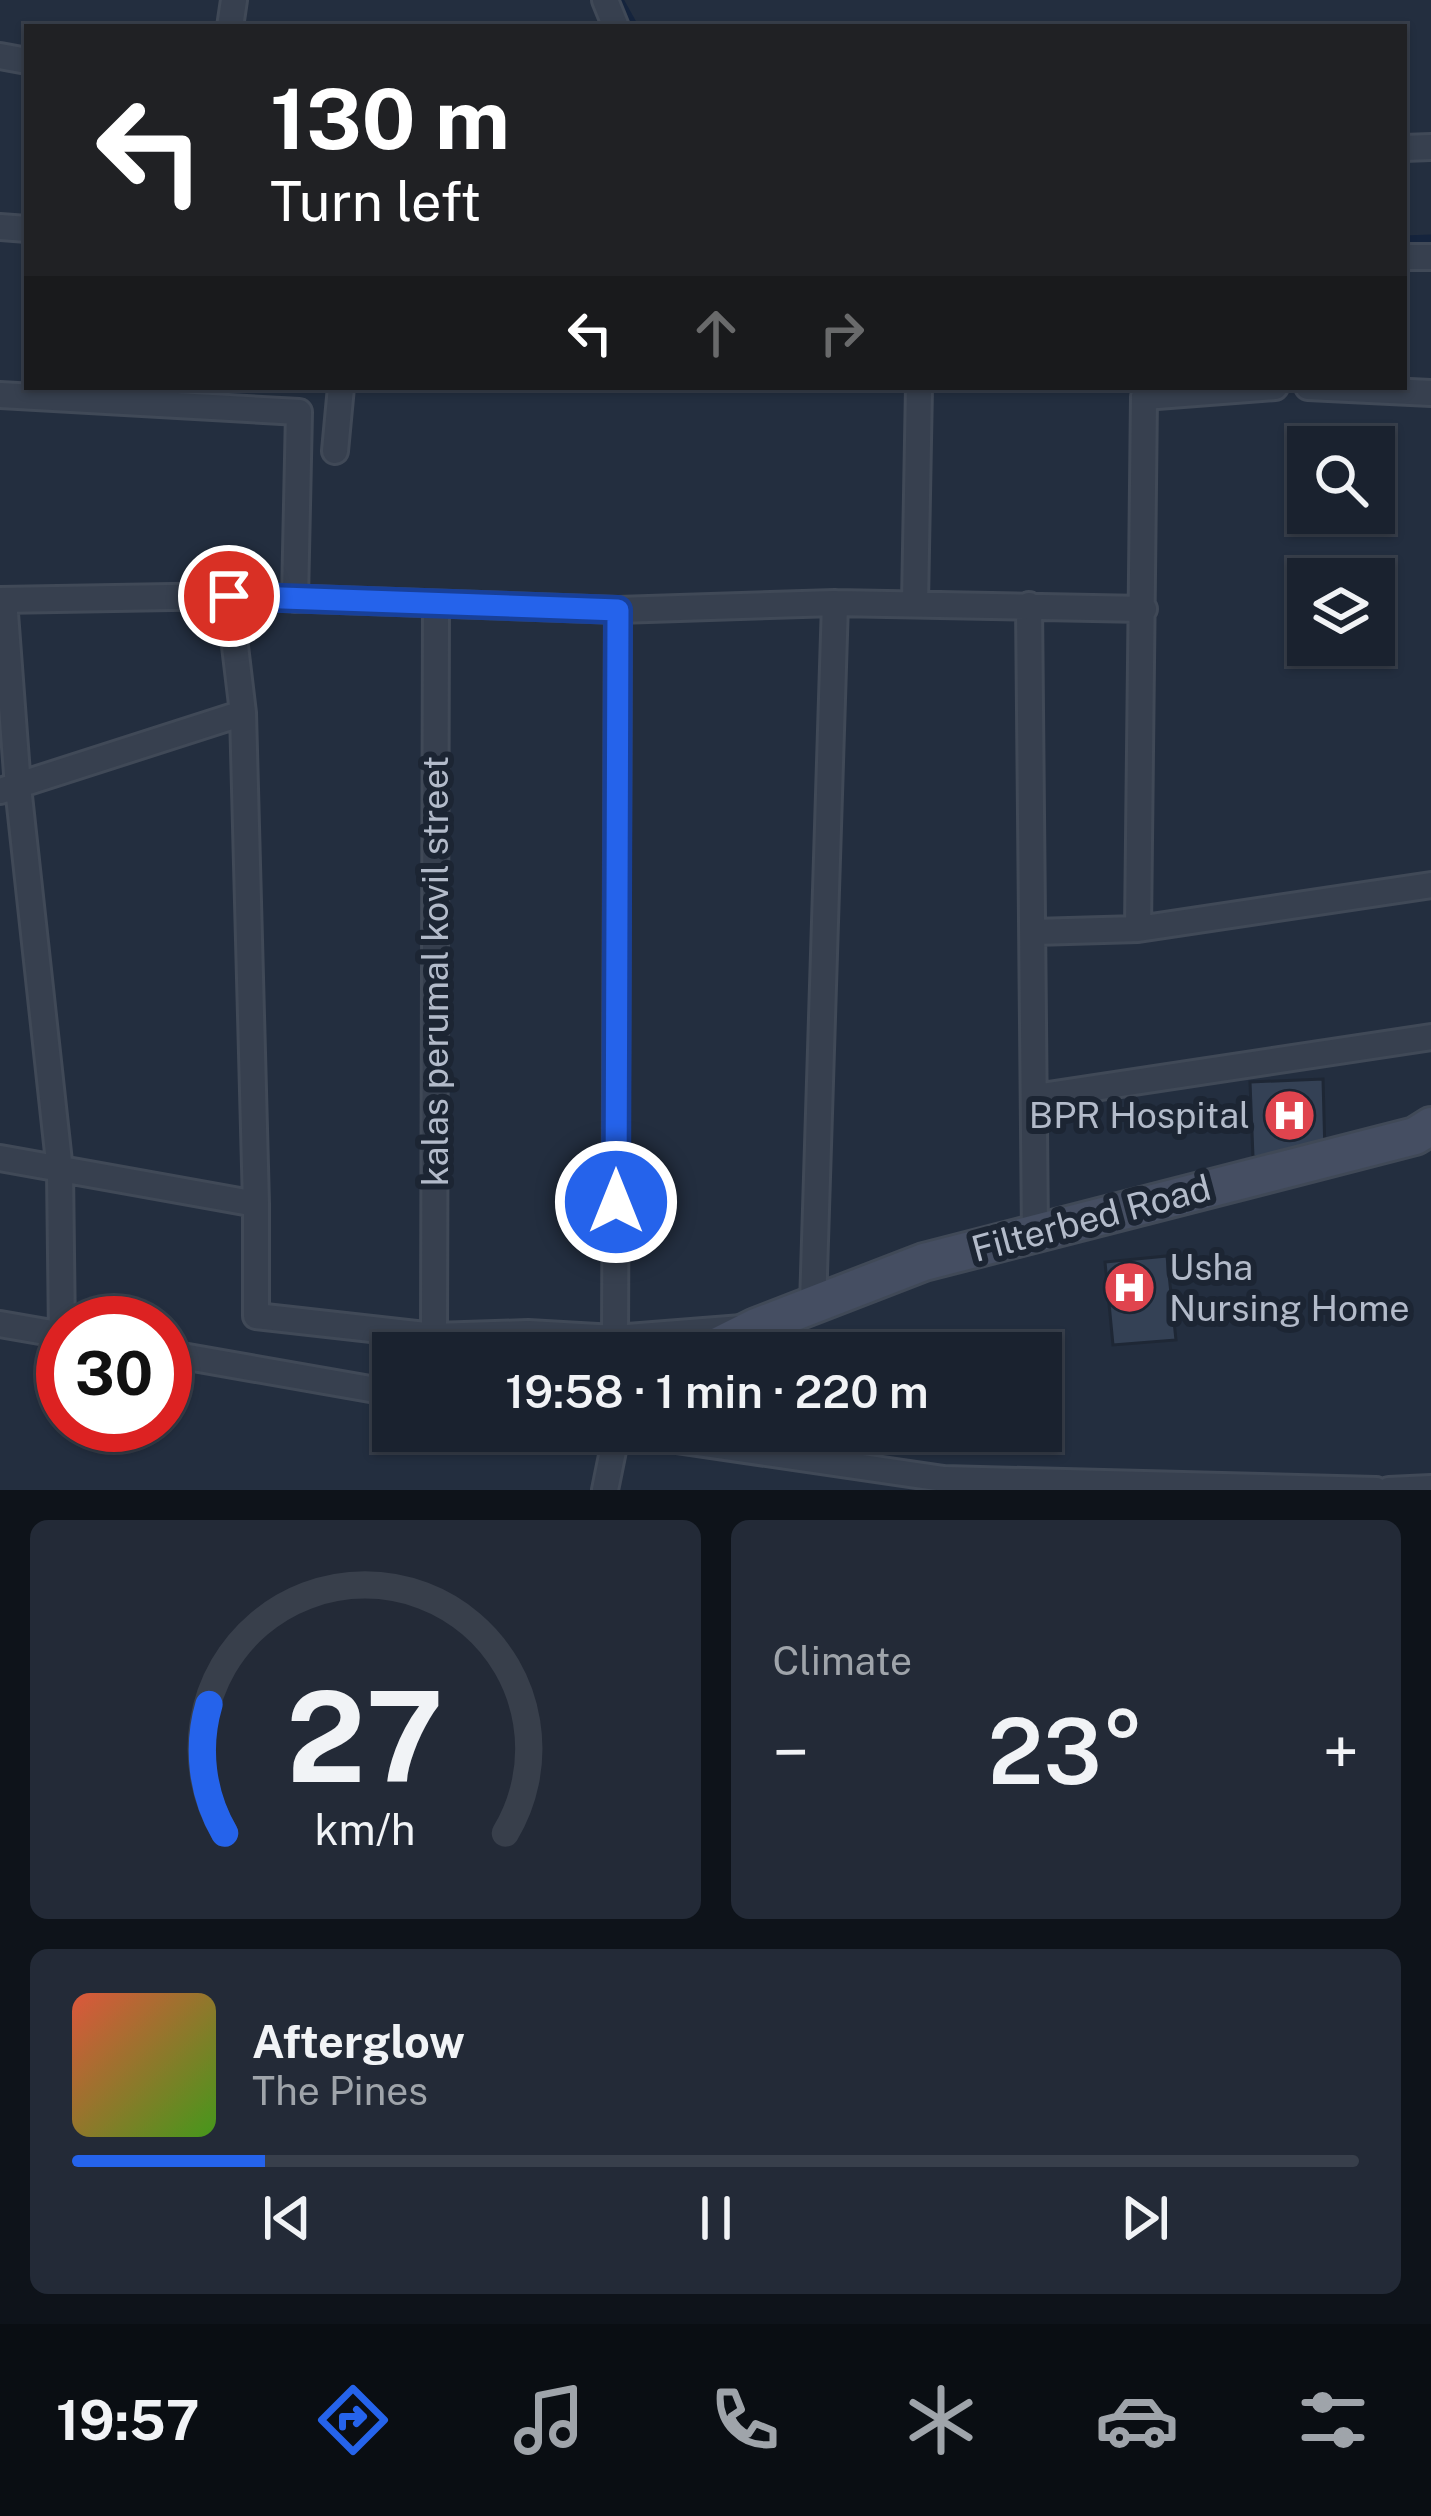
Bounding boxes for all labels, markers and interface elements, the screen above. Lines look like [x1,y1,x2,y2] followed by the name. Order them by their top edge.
[270,69,510,168] text: 130 m
[72,72,228,228] icon: left
[270,170,481,233] text: Turn left
[557,300,623,366] icon: left
[683,300,749,366] icon: ahead
[809,300,875,366] icon: right
[1287,426,1395,666] map controls
[1287,426,1395,534] button: search
[178,545,280,647] pin
[1287,558,1395,666] button: layers
[196,563,262,629] icon: arrive
[414,756,456,1186] street label: kalas perumal kovil street
[1261,1087,1317,1143] hospital icon: BPR Hospital
[1029,1094,1250,1136] place label: BPR Hospital
[553,1139,679,1265] position arrow
[967,1166,1215,1270] street label: Filterbed Road
[1169,1246,1410,1329] place label: Usha Nursing Home
[1102,1260,1158,1316] hospital icon: Usha Nursing Home
[36,1296,192,1452] speed limit sign: 30
[505,1365,929,1418] text: 19:58 · 1 min · 220 m
[773,1638,912,1684] text: Climate
[287,1663,444,1810] text: 27
[988,1698,1144,1804] text: 23°
[773,1713,809,1791] text: −
[1322,1713,1359,1791] text: +
[315,1803,416,1854] text: km/h
[252,2015,465,2068] text: Afterglow
[252,2068,428,2114] text: The Pines
[254,2185,320,2251] icon: previous
[683,2185,749,2251] icon: pause
[1112,2185,1178,2251] icon: next
[311,2378,395,2462] icon: directions
[507,2378,591,2462] icon: music
[703,2378,787,2462] icon: phone
[899,2378,983,2462] icon: climate
[1095,2378,1179,2462] icon: car
[1291,2378,1375,2462] icon: filters
[56,2389,199,2452] text: 19:57

